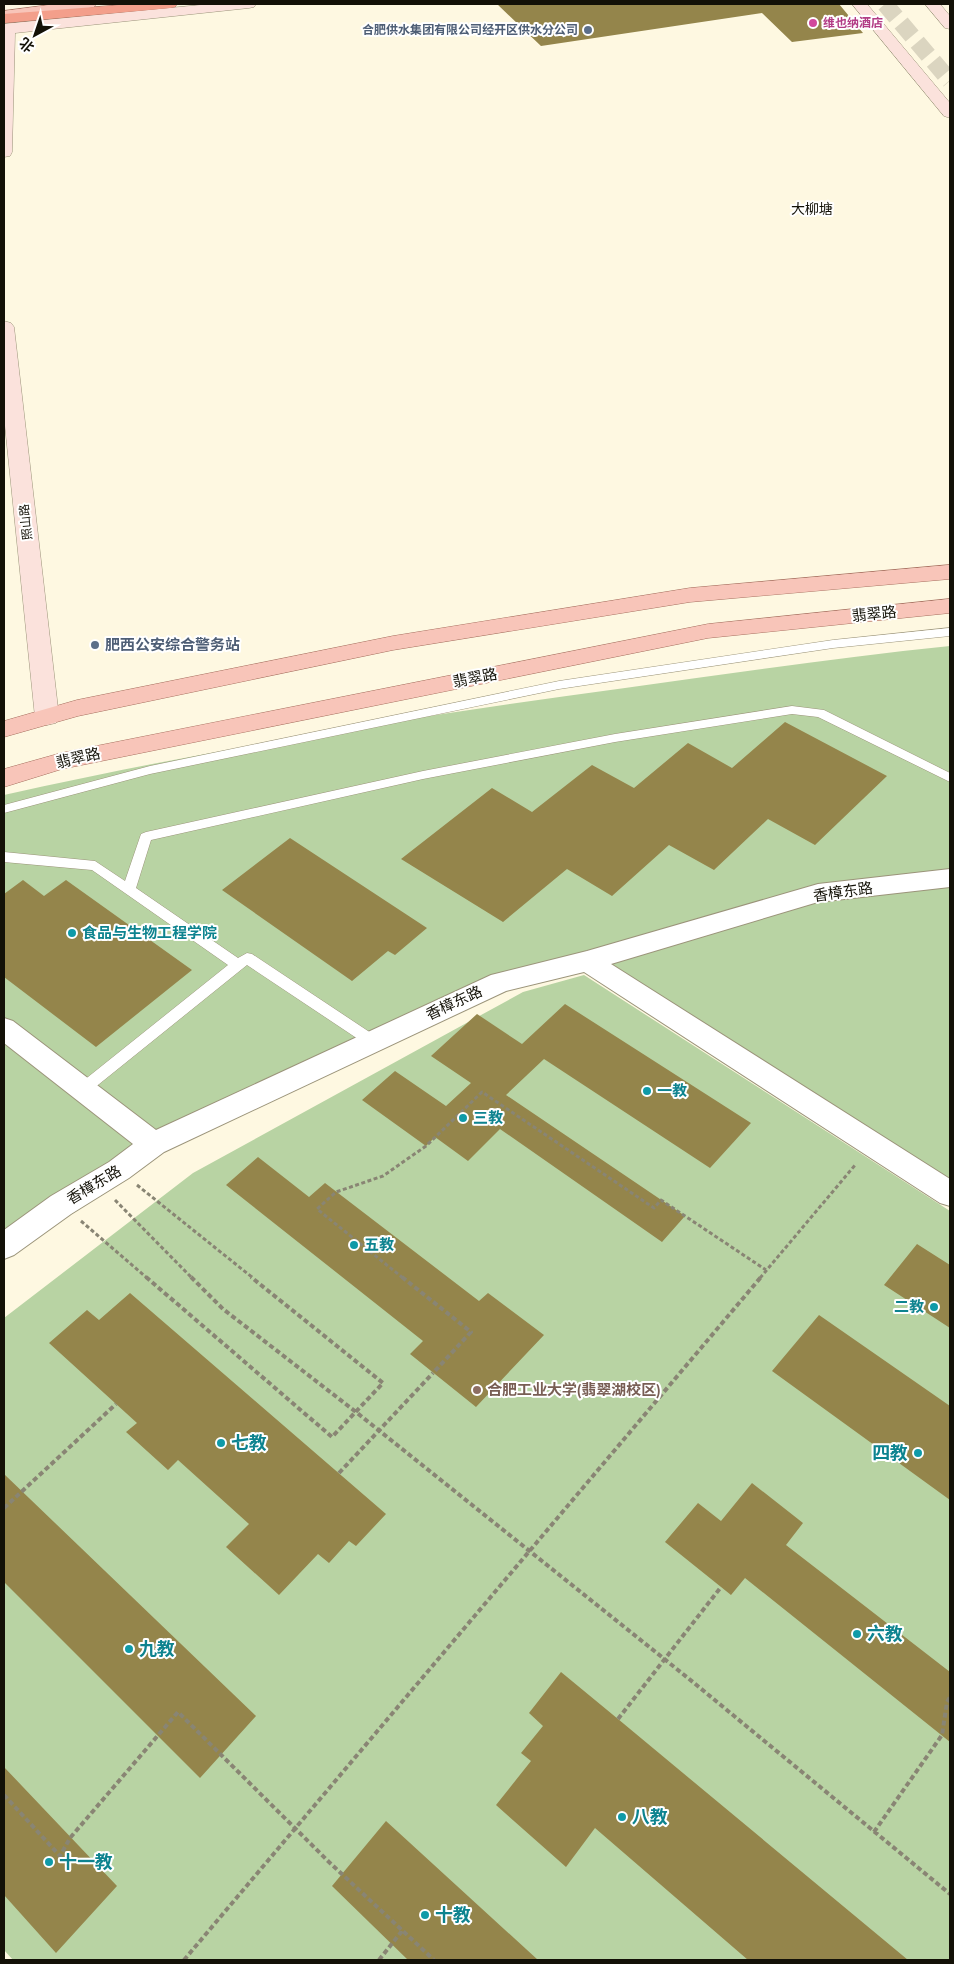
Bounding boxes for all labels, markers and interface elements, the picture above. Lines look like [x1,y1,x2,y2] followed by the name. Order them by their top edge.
[10,10,60,60] north arrow
[823,15,883,30] place label: 维也纳酒店
[807,17,819,29] marker: 维也纳酒店
[362,22,578,37] place label: 合肥供水集团有限公司经开区供水分公司
[582,24,594,36] marker: 合肥供水集团有限公司经开区供水分公司
[15,34,38,56] text: 北
[791,200,833,218] district label: 大柳塘
[16,503,35,541] street label: 照山路
[851,602,897,625] street label: 翡翠路
[105,635,240,654] place label: 肥西公安综合警务站
[89,639,101,651] marker: 肥西公安综合警务站
[451,664,499,691] street label: 翡翠路
[54,743,102,772] street label: 翡翠路
[812,878,874,905] street label: 香樟东路
[82,923,217,942] place label: 食品与生物工程学院
[66,927,78,939] marker: 食品与生物工程学院
[423,981,485,1024] street label: 香樟东路
[657,1081,687,1100] place label: 一教
[641,1085,653,1097] marker: 一教
[473,1108,503,1127] place label: 三教
[457,1112,469,1124] marker: 三教
[63,1161,124,1208] street label: 香樟东路
[364,1235,394,1254] place label: 五教
[348,1239,360,1251] marker: 五教
[894,1297,924,1316] place label: 二教
[928,1301,940,1313] marker: 二教
[487,1380,660,1399] place label: 合肥工业大学(翡翠湖校区)
[471,1384,483,1396] marker: 合肥工业大学(翡翠湖校区)
[231,1431,267,1454] place label: 七教
[215,1437,227,1449] marker: 七教
[872,1441,908,1464] place label: 四教
[912,1447,924,1459] marker: 四教
[867,1622,903,1645] place label: 六教
[851,1628,863,1640] marker: 六教
[139,1637,175,1660] place label: 九教
[123,1643,135,1655] marker: 九教
[632,1805,668,1828] place label: 八教
[616,1811,628,1823] marker: 八教
[59,1850,113,1873] place label: 十一教
[43,1856,55,1868] marker: 十一教
[435,1903,471,1926] place label: 十教
[419,1909,431,1921] marker: 十教

